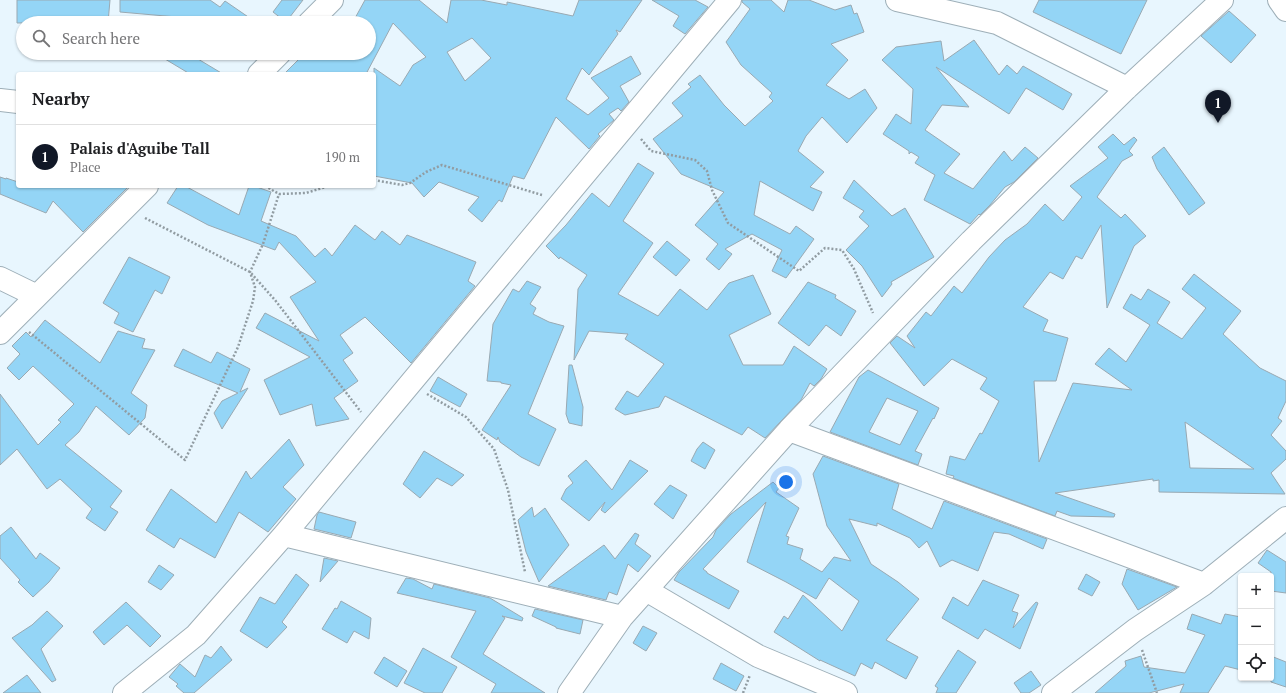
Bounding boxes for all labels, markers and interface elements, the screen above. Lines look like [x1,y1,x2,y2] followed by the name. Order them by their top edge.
[16,16,376,60] search box
[30,27,52,49] icon: search
[62,28,140,48] text: Search here
[32,87,90,110] text: Nearby
[1205,90,1231,123] pin: 1
[70,138,210,158] text: Palais d'Aguibe Tall
[41,148,49,166] text: 1
[325,148,360,166] text: 190 m
[70,158,101,176] text: Place
[776,472,796,492] your location
[1238,573,1274,681] map controls
[1238,573,1274,609] button: +
[1238,609,1274,645] button: −
[1238,645,1274,681] button: locate

